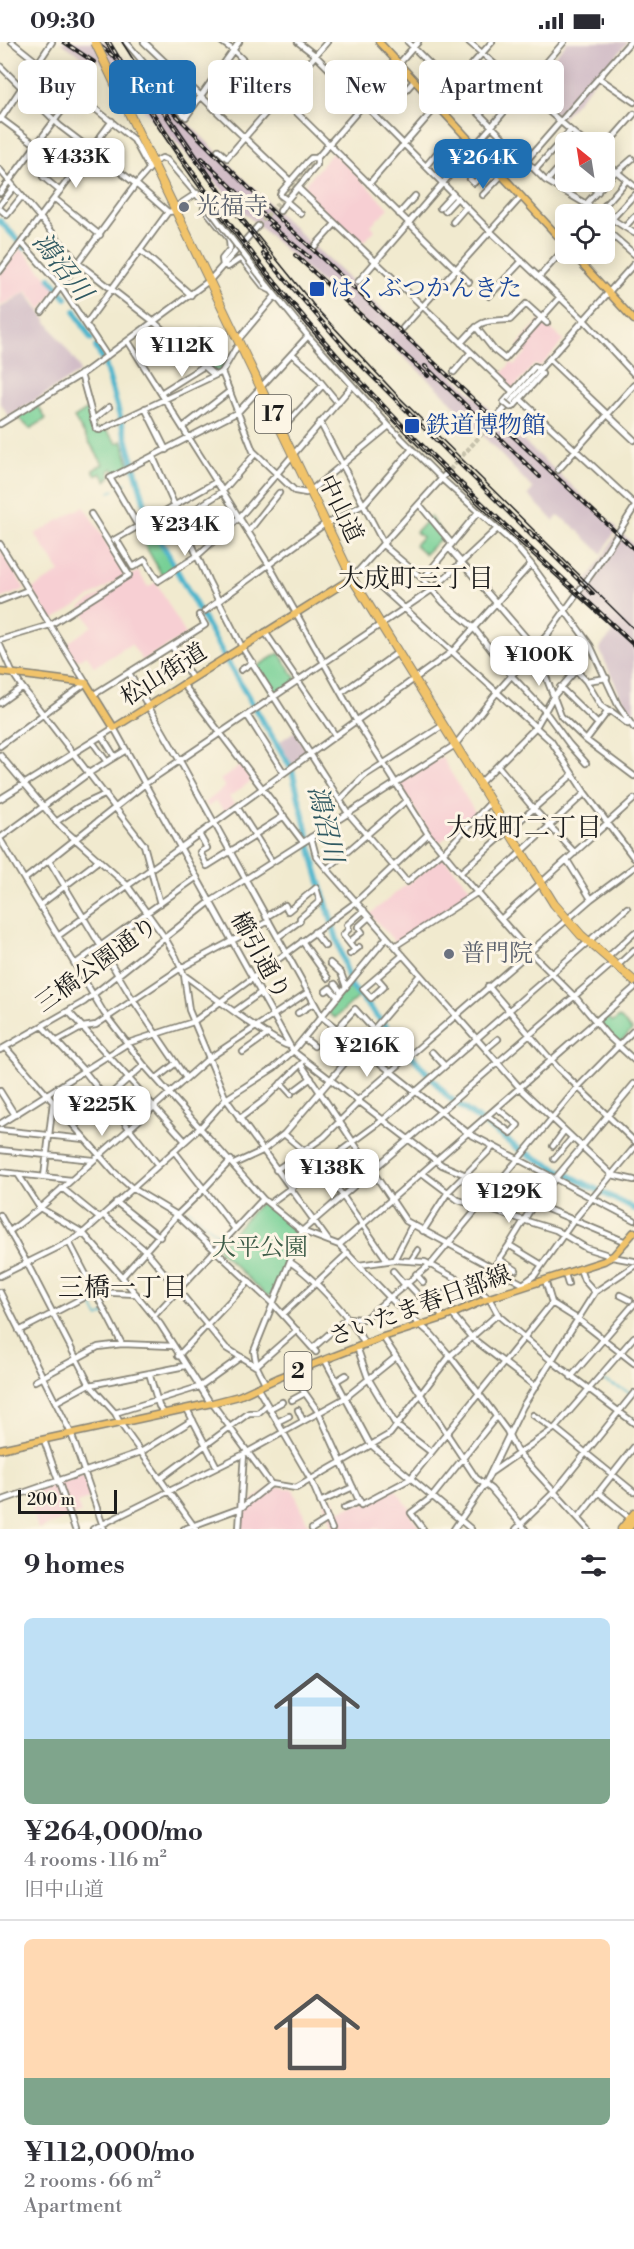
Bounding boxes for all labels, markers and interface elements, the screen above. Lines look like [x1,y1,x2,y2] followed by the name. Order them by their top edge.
[30,8,95,35] text: 09:30
[18,60,97,114] chip: Buy
[109,60,196,114] chip: Rent
[208,60,313,114] chip: Filters
[325,60,407,114] chip: New
[419,60,564,114] chip: Apartment
[555,132,615,192] north arrow
[555,132,615,264] map controls
[34,138,118,189] pin: ¥433K
[441,139,525,190] pin: ¥264K
[41,145,111,170] text: ¥433K
[448,146,518,171] text: ¥264K
[196,192,268,222] place label: 光福寺
[177,200,191,214] marker: 光福寺
[555,204,615,264] button: locate
[25,226,100,310] water label: 鴻沼川
[330,274,522,304] place label: はくぶつかんきた
[308,280,326,298] marker: はくぶつかんきた
[140,327,224,378] pin: ¥112K
[150,334,214,359] text: ¥112K
[255,395,291,433] road number: 17
[426,411,546,441] place label: 鉄道博物館
[403,417,421,435] marker: 鉄道博物館
[311,470,369,548] street label: 中山道
[143,506,227,557] pin: ¥234K
[150,513,220,538] text: ¥234K
[338,563,494,595] district label: 大成町三丁目
[497,636,581,687] pin: ¥100K
[115,637,213,713] street label: 松山街道
[504,643,574,668] text: ¥100K
[301,782,350,869] water label: 鴻沼川
[446,812,602,844] district label: 大成町二丁目
[224,907,296,1005] street label: 櫛引通り
[30,911,164,1019] street label: 三橋公園通り
[461,939,533,969] place label: 普門院
[442,947,456,961] marker: 普門院
[325,1027,409,1078] pin: ¥216K
[334,1034,400,1059] text: ¥216K
[60,1086,144,1137] pin: ¥225K
[68,1093,136,1118] text: ¥225K
[290,1149,374,1200] pin: ¥138K
[299,1156,365,1181] text: ¥138K
[467,1173,551,1224] pin: ¥129K
[476,1180,542,1205] text: ¥129K
[212,1233,308,1263] park label: 大平公園
[325,1259,515,1353] street label: さいたま春日部線
[58,1272,188,1304] district label: 三橋一丁目
[284,1352,312,1390] road number: 2
[18,1487,117,1514] scale bar
[27,1490,75,1510] text: 200 m
[24,1549,125,1581] text: 9 homes
[577,1549,610,1582] icon: filters
[263,1657,371,1765] icon: home
[24,1816,203,1848] text: ¥264,000/mo
[24,1848,167,1873] text: 4 rooms · 116 m²
[24,1878,104,1903] text: 旧中山道
[263,1978,371,2086] icon: home
[24,2137,195,2169] text: ¥112,000/mo
[24,2169,161,2194] text: 2 rooms · 66 m²
[24,2194,122,2219] text: Apartment

